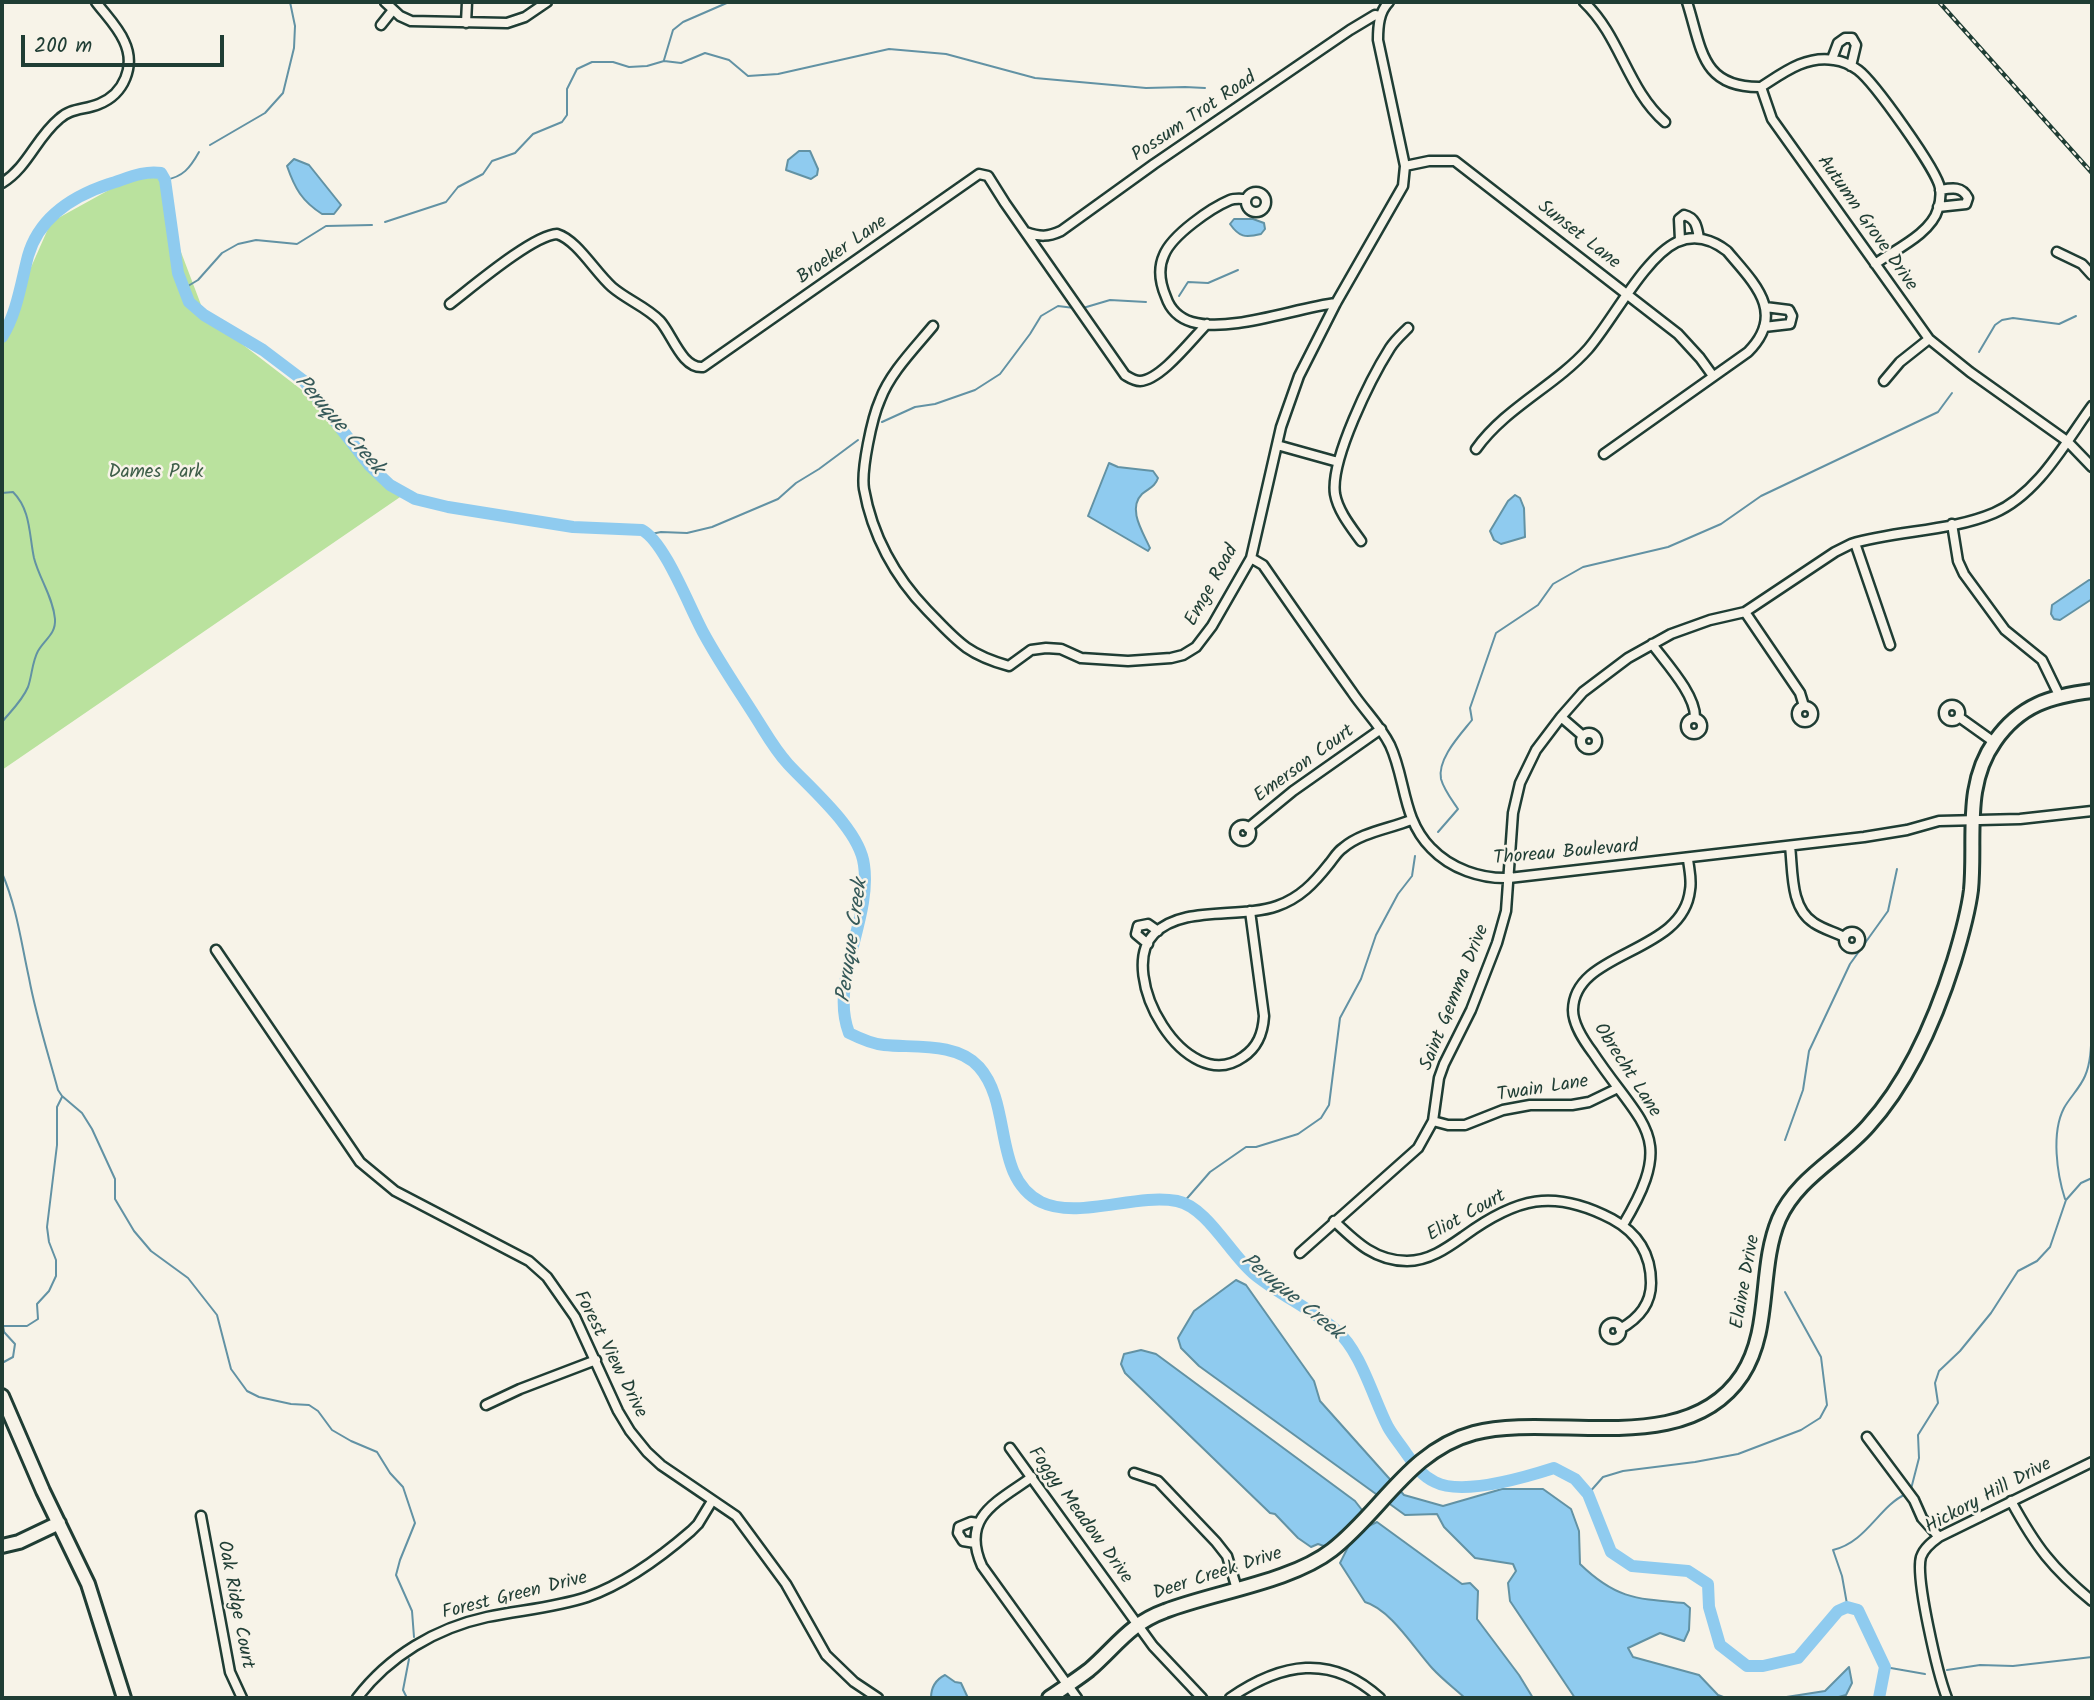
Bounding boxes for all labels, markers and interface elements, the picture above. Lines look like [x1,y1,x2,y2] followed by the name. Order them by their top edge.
[24,21,228,65] scale bar
[34,30,92,63] text: 200 m
[1128,68,1262,168] street label: Possum Trot Road
[1811,152,1921,296] street label: Autumn Grove Drive
[1532,197,1624,275] street label: Sunset Lane
[794,212,892,290] street label: Broeker Lane
[288,371,388,481] water label: Peruque Creek
[109,463,203,485] park label: Dames Park
[1181,541,1245,631] street label: Emge Road
[1250,721,1360,809] street label: Emerson Court
[1493,836,1639,872] street label: Thoreau Boulevard
[833,878,875,1004] water label: Peruque Creek
[1416,922,1496,1074] street label: Saint Gemma Drive
[1587,1019,1665,1123] street label: Obrecht Lane
[1496,1072,1590,1108] street label: Twain Lane
[1424,1186,1510,1248] street label: Eliot Court
[1728,1233,1766,1331] street label: Elaine Drive
[1235,1249,1347,1347] water label: Peruque Creek
[567,1288,651,1422] street label: Forest View Drive
[1022,1443,1136,1589] street label: Foggy Meadow Drive
[1922,1454,2056,1540] street label: Hickory Hill Drive
[210,1539,258,1671] street label: Oak Ridge Court
[1151,1543,1285,1607] street label: Deer Creek Drive
[440,1568,590,1626] street label: Forest Green Drive

